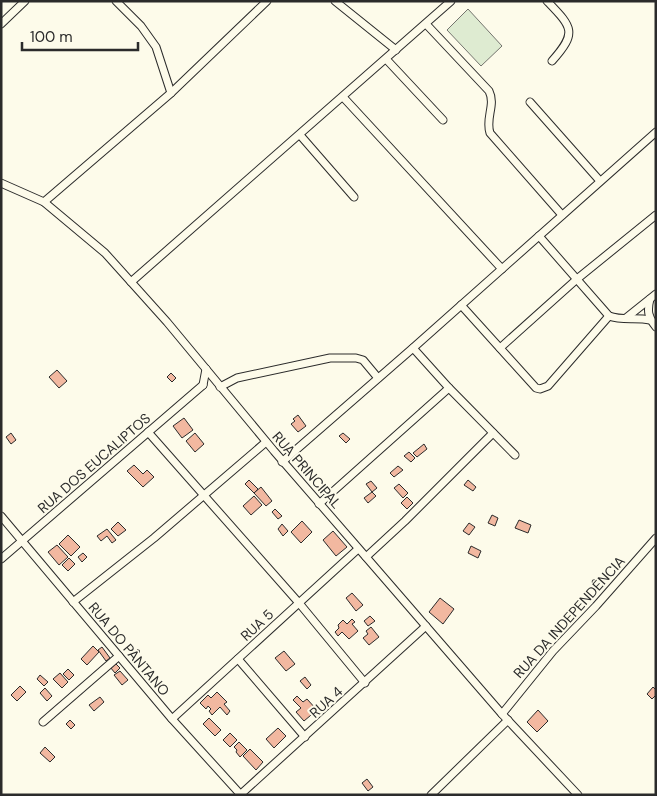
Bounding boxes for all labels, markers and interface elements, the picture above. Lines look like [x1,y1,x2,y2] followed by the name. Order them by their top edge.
[22,20,139,52] scale bar
[30,27,73,47] text: 100 m
[34,409,154,517] street label: RUA DOS EUCALIPTOS
[269,428,345,512] street label: RUA PRINCIPAL
[509,552,629,682] street label: RUA DA INDEPENDÊNCIA
[85,599,173,700] street label: RUA DO PÂNTANO
[237,605,277,645] street label: RUA 5
[306,682,347,722] street label: RUA 4

